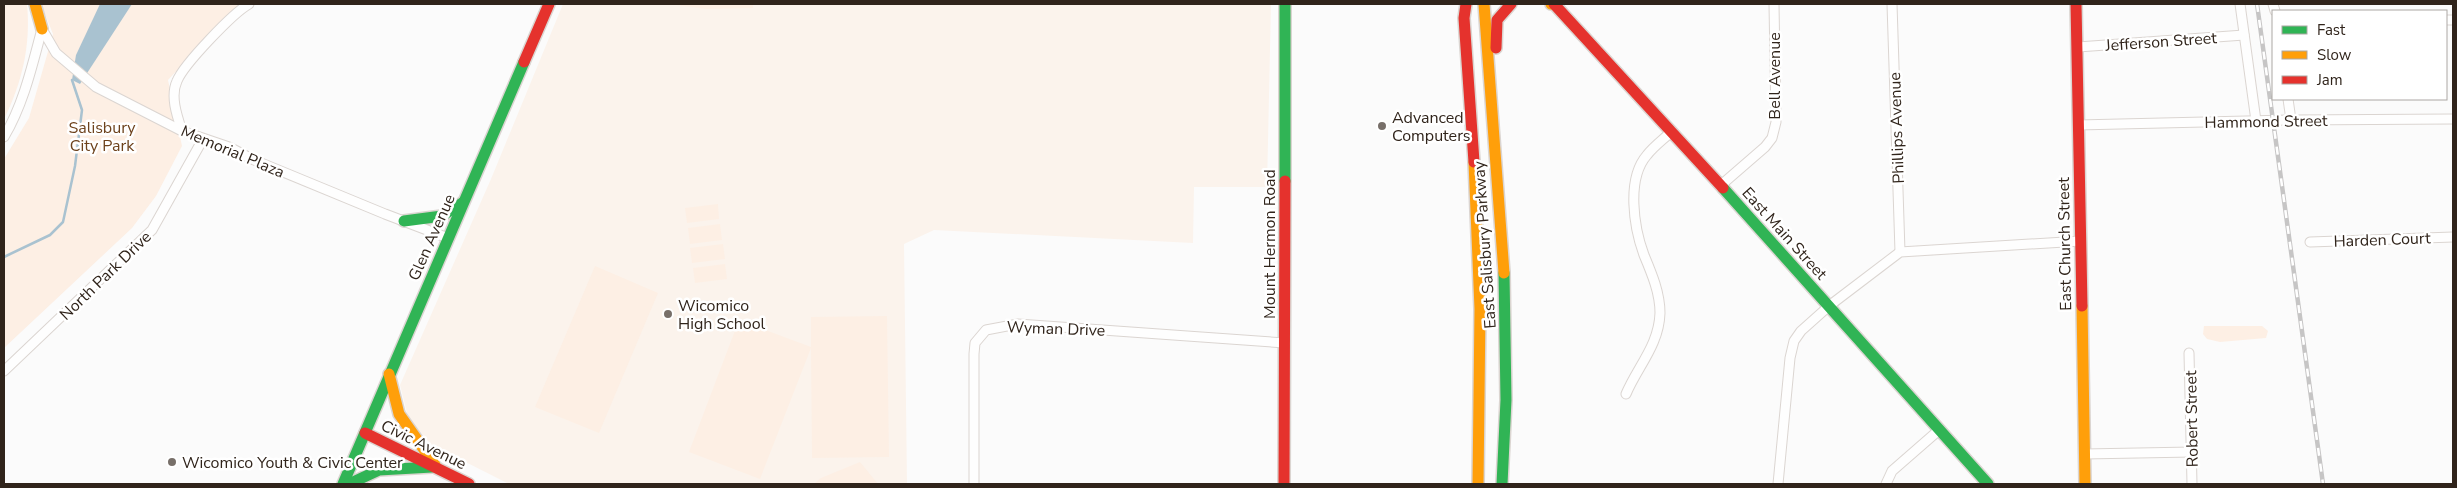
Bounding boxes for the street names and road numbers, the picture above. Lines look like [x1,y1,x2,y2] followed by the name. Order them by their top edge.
[2104,27,2218,57] street label: Jefferson Street
[1764,32,1786,120] street label: Bell Avenue
[1884,72,1910,184] street label: Phillips Avenue
[2204,110,2328,134] street label: Hammond Street
[177,120,288,184] street label: Memorial Plaza
[1468,160,1502,329] street label: East Salisbury Parkway
[1259,169,1281,319] street label: Mount Hermon Road
[2053,177,2077,311] street label: East Church Street
[1737,183,1832,285] street label: East Main Street
[403,191,461,284] street label: Glen Avenue
[55,226,156,325] street label: North Park Drive
[2333,227,2431,253] street label: Harden Court
[1006,316,1106,342] street label: Wyman Drive
[2180,370,2204,468] street label: Robert Street
[377,415,470,475] street label: Civic Avenue

